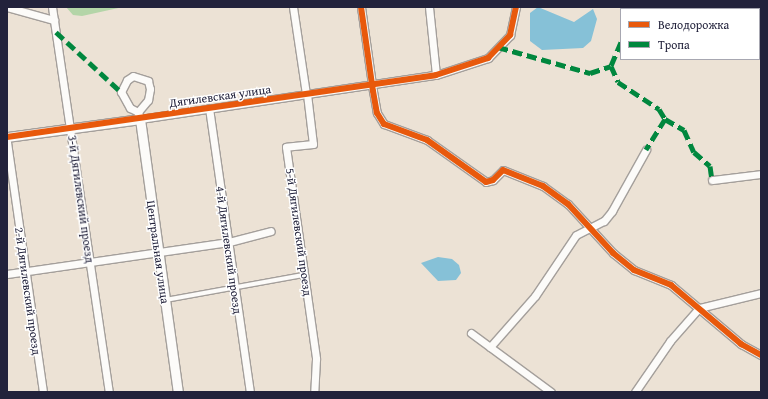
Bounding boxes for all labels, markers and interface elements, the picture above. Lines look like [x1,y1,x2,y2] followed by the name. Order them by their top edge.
[620,8,760,60] legend
[658,16,729,33] text: Велодорожка
[658,36,690,53] text: Тропа
[168,82,272,110] street label: Дягилевская улица
[65,134,97,264] street label: 3-й Дягилевский проезд
[283,167,315,297] street label: 5-й Дягилевский проезд
[213,185,245,315] street label: 4-й Дягилевский проезд
[144,199,172,305] street label: Центральная улица
[12,226,44,356] street label: 2-й Дягилевский проезд

